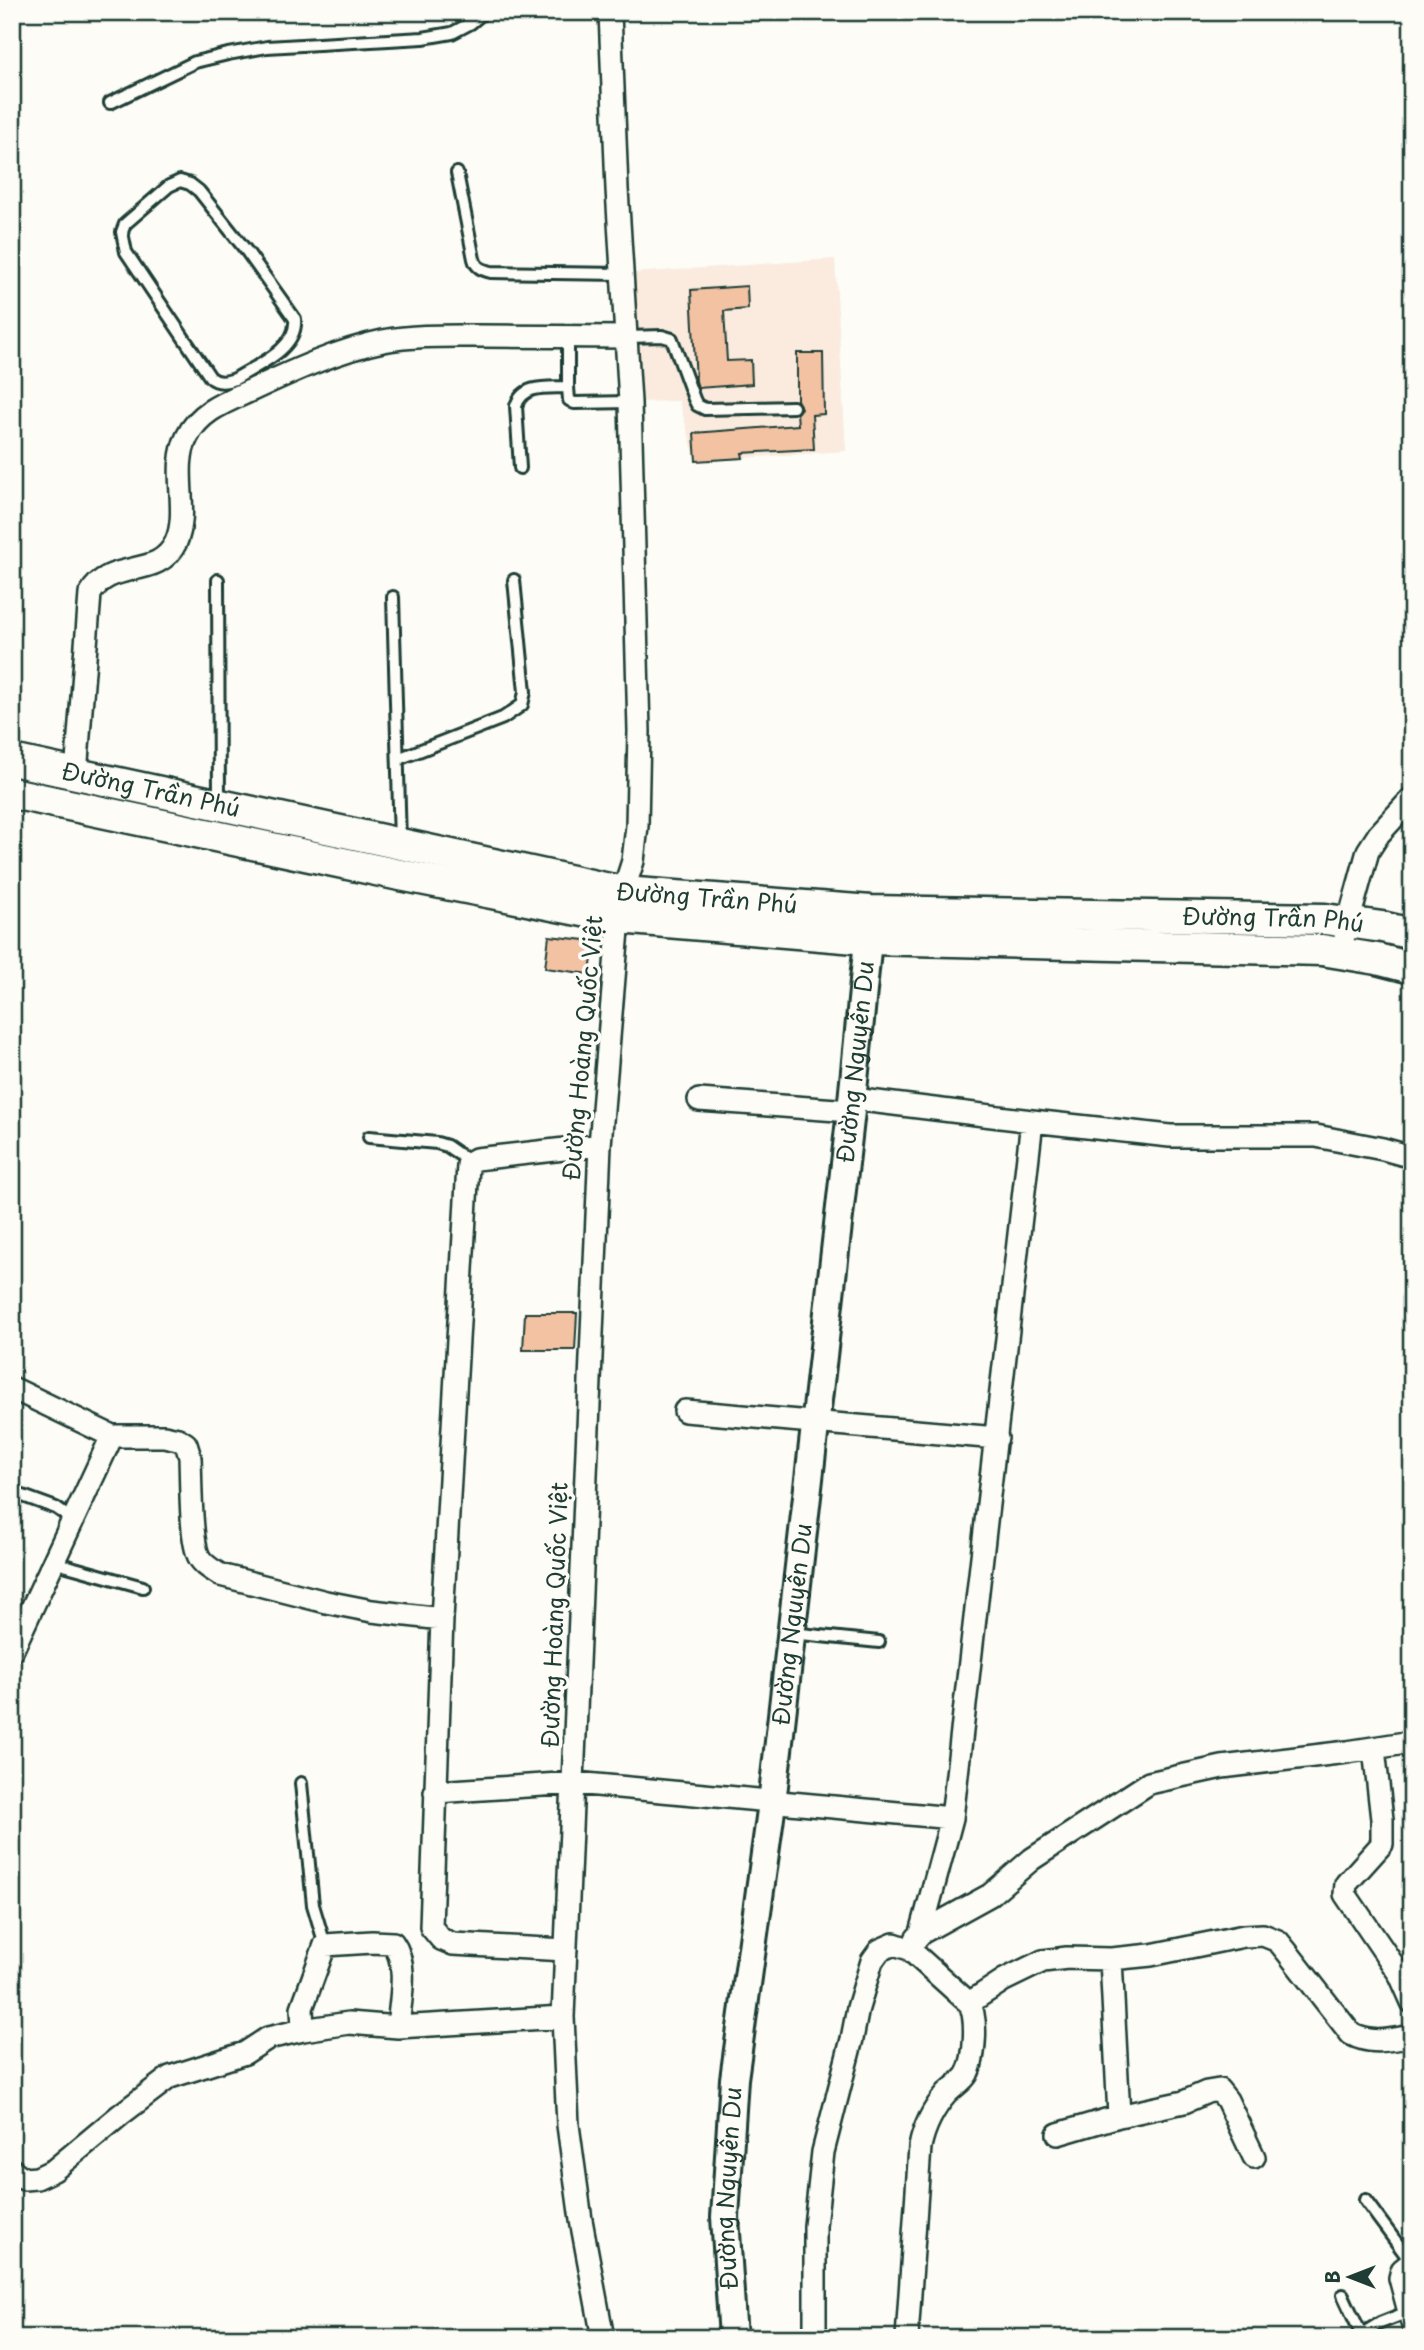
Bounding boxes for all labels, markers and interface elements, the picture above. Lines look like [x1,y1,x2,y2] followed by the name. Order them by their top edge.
[59,752,244,825] street label: Đường Trần Phú
[615,873,799,921] street label: Đường Trần Phú
[1182,897,1366,940] street label: Đường Trần Phú
[552,914,611,1182] street label: Đường Hoàng Quốc Việt
[826,959,882,1165] street label: Đường Nguyễn Du
[531,1481,576,1749] street label: Đường Hoàng Quốc Việt
[762,1521,820,1727] street label: Đường Nguyễn Du
[706,2086,749,2291] street label: Đường Nguyễn Du
[1316,2242,1386,2312] north arrow
[1318,2270,1346,2284] text: B

